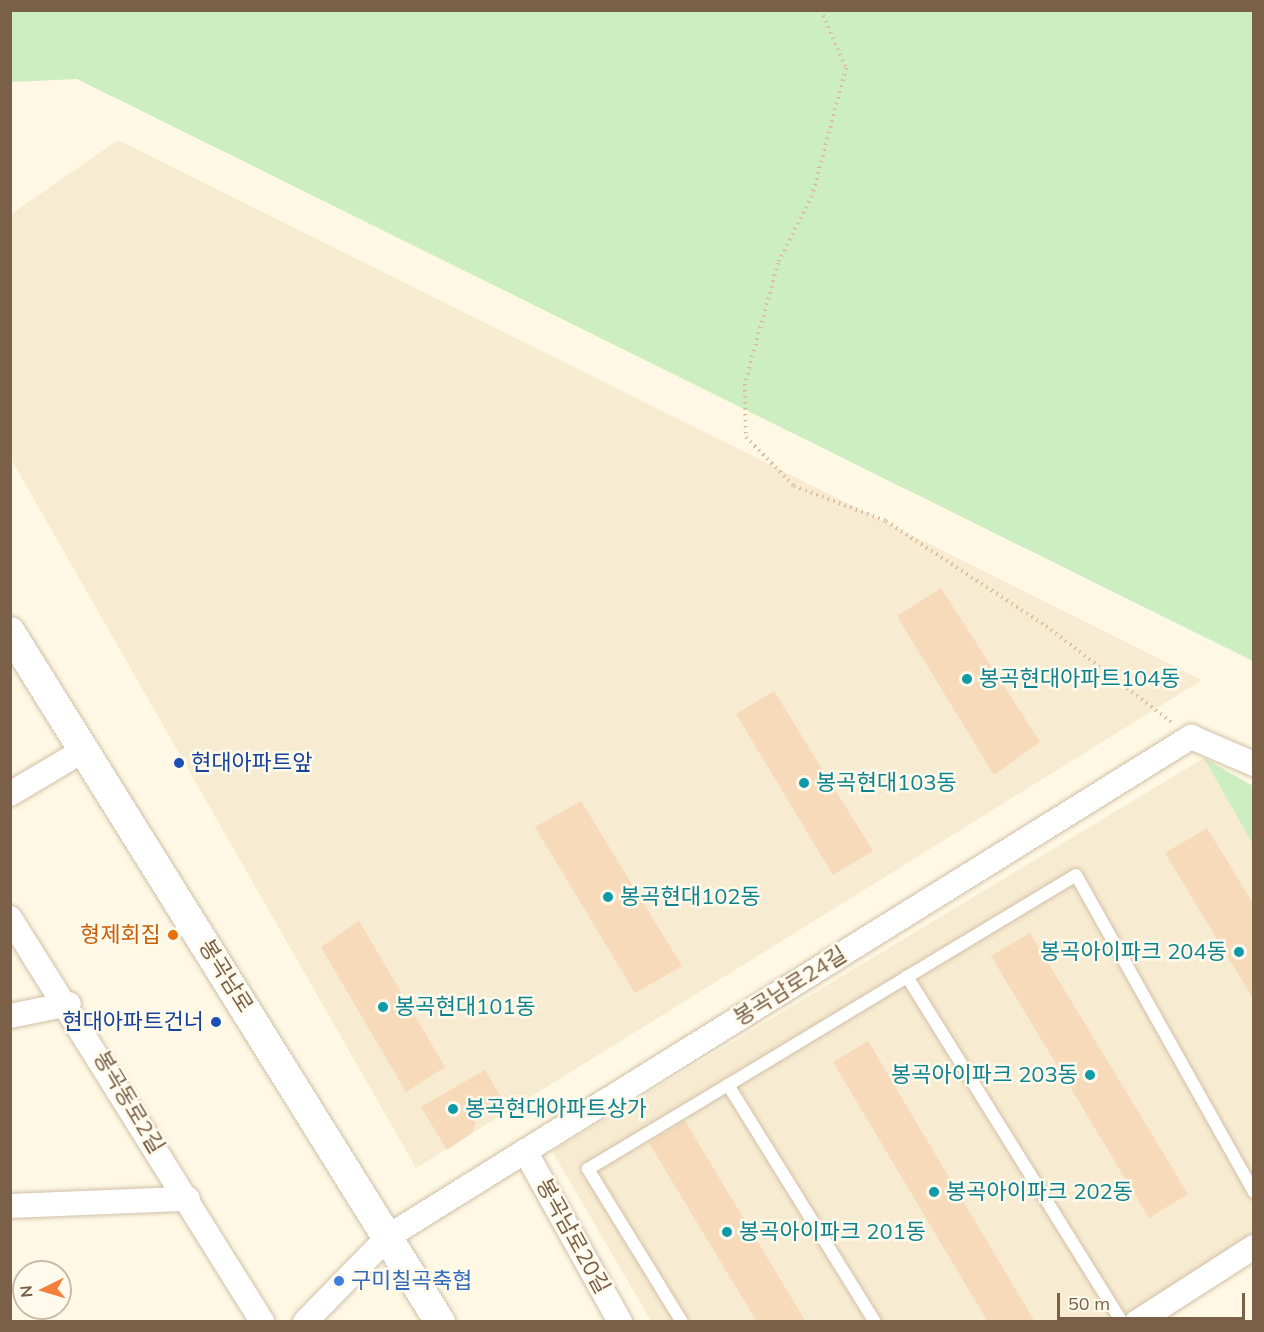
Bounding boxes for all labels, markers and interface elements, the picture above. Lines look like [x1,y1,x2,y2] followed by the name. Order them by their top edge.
[979,666,1181,692] place label: 봉곡현대아파트104동
[960,672,974,686] marker: 봉곡현대아파트104동
[191,750,312,776] place label: 현대아파트앞
[172,756,186,770] marker: 현대아파트앞
[816,770,957,796] place label: 봉곡현대103동
[797,776,811,790] marker: 봉곡현대103동
[620,884,761,910] place label: 봉곡현대102동
[601,890,615,904] marker: 봉곡현대102동
[80,922,161,948] place label: 형제회집
[166,928,180,942] marker: 형제회집
[193,935,259,1017] street label: 봉곡남로
[1040,939,1227,965] place label: 봉곡아이파크 204동
[729,941,851,1031] street label: 봉곡남로24길
[1232,945,1246,959] marker: 봉곡아이파크 204동
[395,994,536,1020] place label: 봉곡현대101동
[376,1000,390,1014] marker: 봉곡현대101동
[62,1009,204,1035] place label: 현대아파트건너
[209,1015,223,1029] marker: 현대아파트건너
[88,1046,170,1158] street label: 봉곡동로2길
[891,1062,1078,1088] place label: 봉곡아이파크 203동
[1083,1068,1097,1082] marker: 봉곡아이파크 203동
[465,1096,647,1122] place label: 봉곡현대아파트상가
[446,1102,460,1116] marker: 봉곡현대아파트상가
[531,1174,615,1298] street label: 봉곡남로20길
[946,1179,1133,1205] place label: 봉곡아이파크 202동
[927,1185,941,1199] marker: 봉곡아이파크 202동
[739,1219,926,1245] place label: 봉곡아이파크 201동
[720,1225,734,1239] marker: 봉곡아이파크 201동
[12,1260,72,1320] north arrow
[351,1268,472,1294] place label: 구미칠곡축협
[332,1274,346,1288] marker: 구미칠곡축협
[1060,1281,1248,1319] scale bar
[16,1284,37,1298] text: N
[1068,1292,1110,1315] text: 50 m

